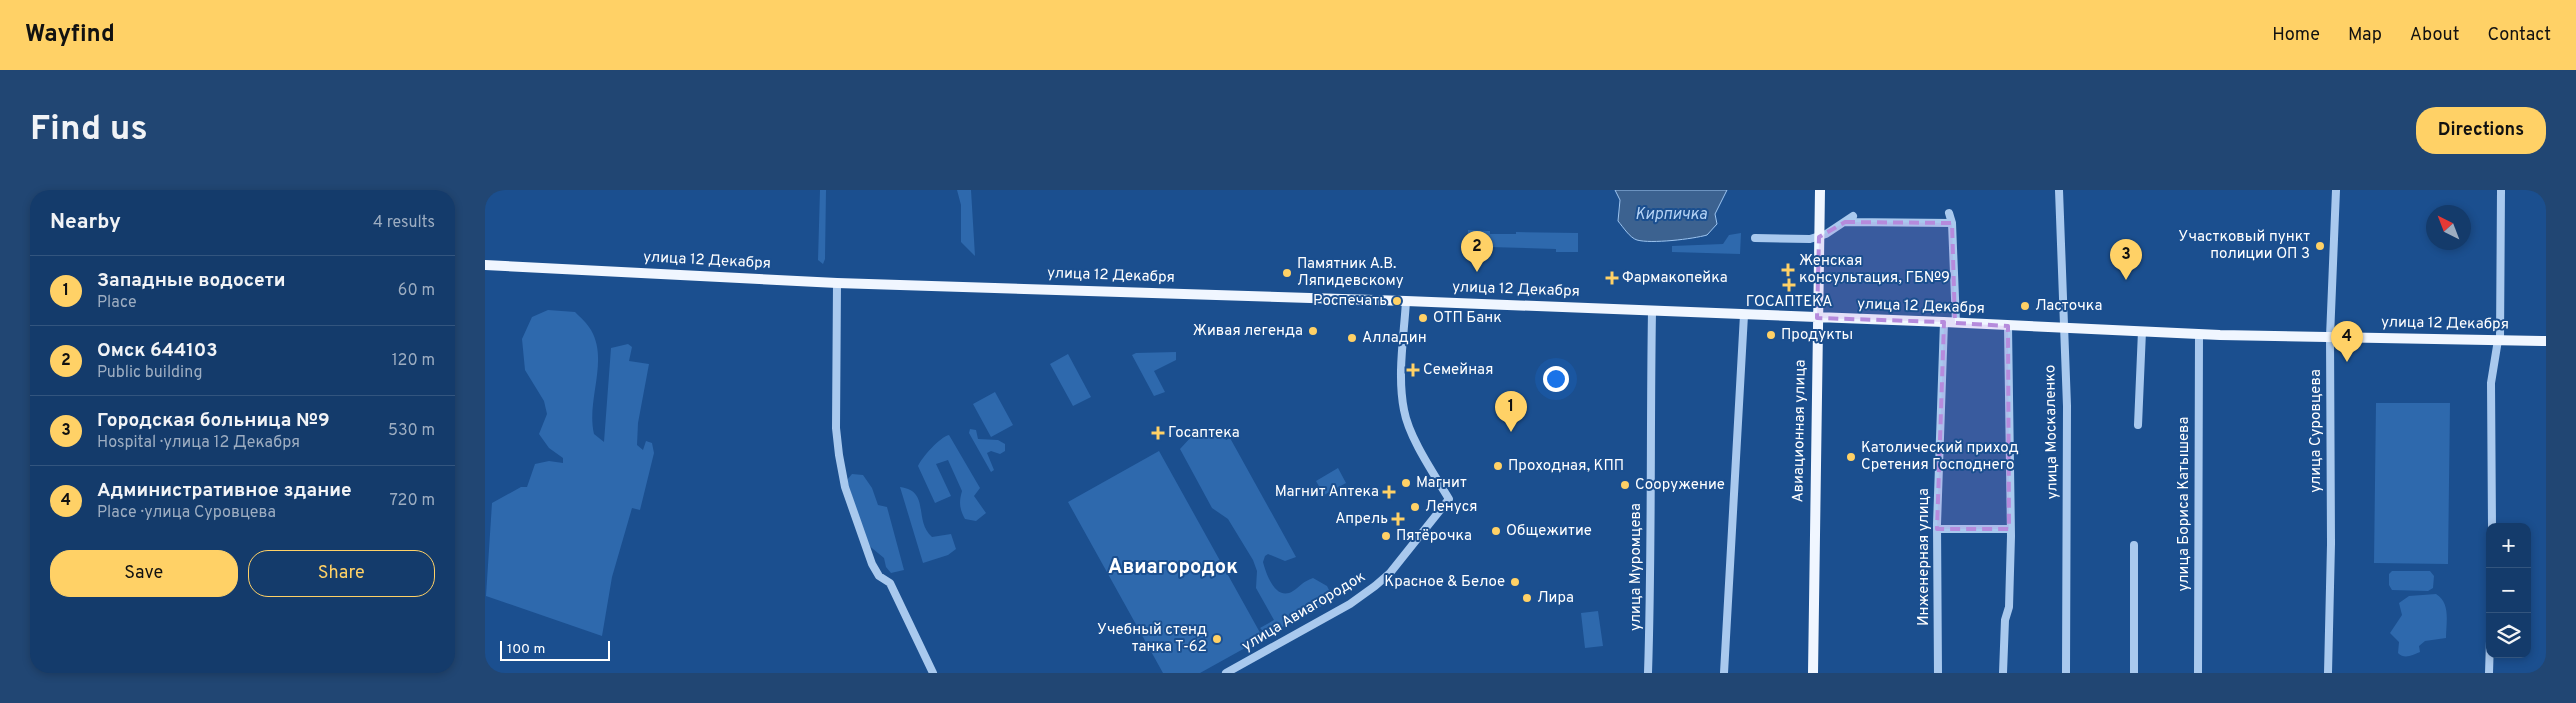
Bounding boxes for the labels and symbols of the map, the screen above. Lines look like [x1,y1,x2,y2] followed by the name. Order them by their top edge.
[1635,205,1708,225] water label: Кирпичка
[2426,205,2471,250] north arrow
[2178,228,2310,264] place label: Участковый пункт полиции ОП 3
[1461,231,1493,272] pin: 2
[2110,239,2142,280] pin: 3
[2314,240,2326,252] marker: Участковый пункт полиции ОП 3
[643,248,771,274] street label: улица 12 Декабря
[1799,252,1950,288] place label: Женская консультация, ГБ№9
[1297,255,1404,291] place label: Памятник А.В. Ляпидевскому
[1781,263,1795,277] marker: Женская консультация, ГБ№9
[1047,264,1175,288] street label: улица 12 Декабря
[1281,267,1293,279] marker: Памятник А.В. Ляпидевскому
[1622,269,1728,288] place label: Фармакопейка
[1606,272,1618,284] marker: Фармакопейка
[1452,278,1580,302] street label: улица 12 Декабря
[1783,279,1795,291] marker: ГОСАПТЕКА
[1313,292,1387,311] place label: Роспечать
[1746,293,1832,312] place label: ГОСАПТЕКА
[1391,295,1403,307] marker: Роспечать
[1857,295,1985,319] street label: улица 12 Декабря
[2035,297,2102,316] place label: Ласточка
[2019,300,2031,312] marker: Ласточка
[1433,309,1502,328] place label: ОТП Банк
[1417,312,1429,324] marker: ОТП Банк
[2381,313,2509,335] street label: улица 12 Декабря
[2331,321,2363,362] pin: 4
[1193,322,1303,341] place label: Живая легенда
[1307,325,1319,337] marker: Живая легенда
[1781,326,1853,345] place label: Продукты
[1362,329,1427,348] place label: Алладин
[1765,329,1777,341] marker: Продукты
[1346,332,1358,344] marker: Алладин
[1789,359,1811,503] street label: Авиационная улица
[1423,361,1493,380] place label: Семейная
[1407,364,1419,376] marker: Семейная
[2041,365,2063,499] street label: улица Москаленко
[1543,366,1569,392] your location
[2307,369,2326,493] street label: улица Суровцева
[1495,391,1527,432] pin: 1
[2175,417,2194,591] street label: улица Бориса Катышева
[1168,424,1240,443] place label: Госаптека
[1152,427,1164,439] marker: Госаптека
[1861,439,2019,475] place label: Католический приход Сретения Господнего
[1845,451,1857,463] marker: Католический приход Сретения Господнего
[1508,457,1624,476] place label: Проходная, КПП
[1492,460,1504,472] marker: Проходная, КПП
[1416,474,1467,493] place label: Магнит
[1635,476,1725,495] place label: Сооружение
[1400,477,1412,489] marker: Магнит
[1619,479,1631,491] marker: Сооружение
[1275,483,1379,502] place label: Магнит Аптека
[1383,486,1395,498] marker: Магнит Аптека
[1915,488,1934,626] street label: Инженерная улица
[1425,498,1477,517] place label: Ленуся
[1409,501,1421,513] marker: Ленуся
[1627,503,1646,631] street label: улица Муромцева
[1335,510,1388,529] place label: Апрель
[1392,513,1404,525] marker: Апрель
[1506,522,1592,541] place label: Общежитие
[1490,525,1502,537] marker: Общежитие
[1396,527,1472,546] place label: Пятёрочка
[1380,530,1392,542] marker: Пятёрочка
[1108,555,1238,581] district label: Авиагородок
[1239,568,1369,656] street label: улица Авиагородок
[1384,573,1505,592] place label: Красное & Белое
[1509,576,1521,588] marker: Красное & Белое
[1537,589,1574,608] place label: Лира
[1521,592,1533,604] marker: Лира
[1097,621,1207,657] place label: Учебный стенд танка Т-62
[1211,633,1223,645] marker: Учебный стенд танка Т-62
[500,638,610,661] scale bar

